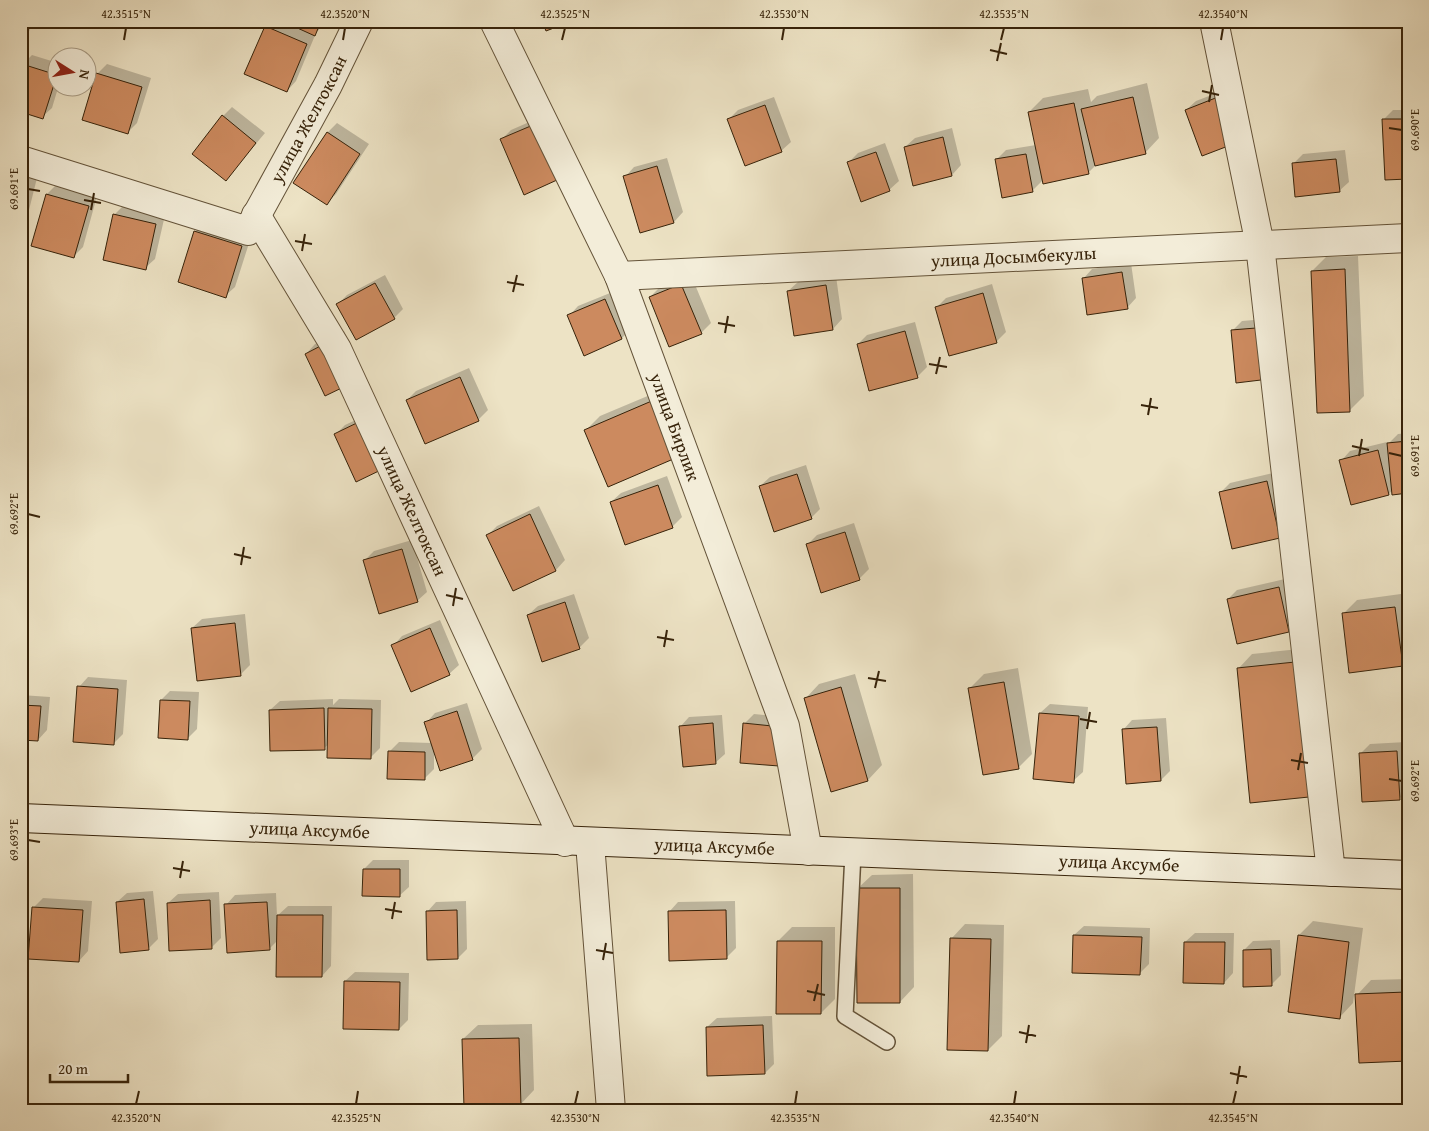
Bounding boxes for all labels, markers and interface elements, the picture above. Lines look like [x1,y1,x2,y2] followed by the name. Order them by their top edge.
[101,5,151,22] text: 42.3515°N
[320,5,370,22] text: 42.3520°N
[540,5,590,22] text: 42.3525°N
[759,5,809,22] text: 42.3530°N
[979,5,1029,22] text: 42.3535°N
[1198,5,1248,22] text: 42.3540°N
[48,48,98,98] north arrow
[262,51,353,189] street label: улица Желтоксан
[74,68,95,82] text: N
[1406,109,1423,151] text: 69.690°E
[5,168,22,210] text: 69.691°E
[929,239,1097,274] street label: улица Досымбекулы
[643,368,708,485] street label: улица Бирлик
[1406,435,1423,477] text: 69.691°E
[370,440,454,581] street label: улица Желтоксан
[5,493,22,535] text: 69.692°E
[1406,760,1423,802] text: 69.692°E
[248,813,371,845] street label: улица Аксумбе
[5,819,22,861] text: 69.693°E
[653,830,775,862] street label: улица Аксумбе
[1057,847,1180,879] street label: улица Аксумбе
[50,1051,128,1083] scale bar
[58,1058,89,1079] text: 20 m
[111,1109,161,1126] text: 42.3520°N
[331,1109,381,1126] text: 42.3525°N
[550,1109,600,1126] text: 42.3530°N
[770,1109,820,1126] text: 42.3535°N
[989,1109,1039,1126] text: 42.3540°N
[1208,1109,1258,1126] text: 42.3545°N

